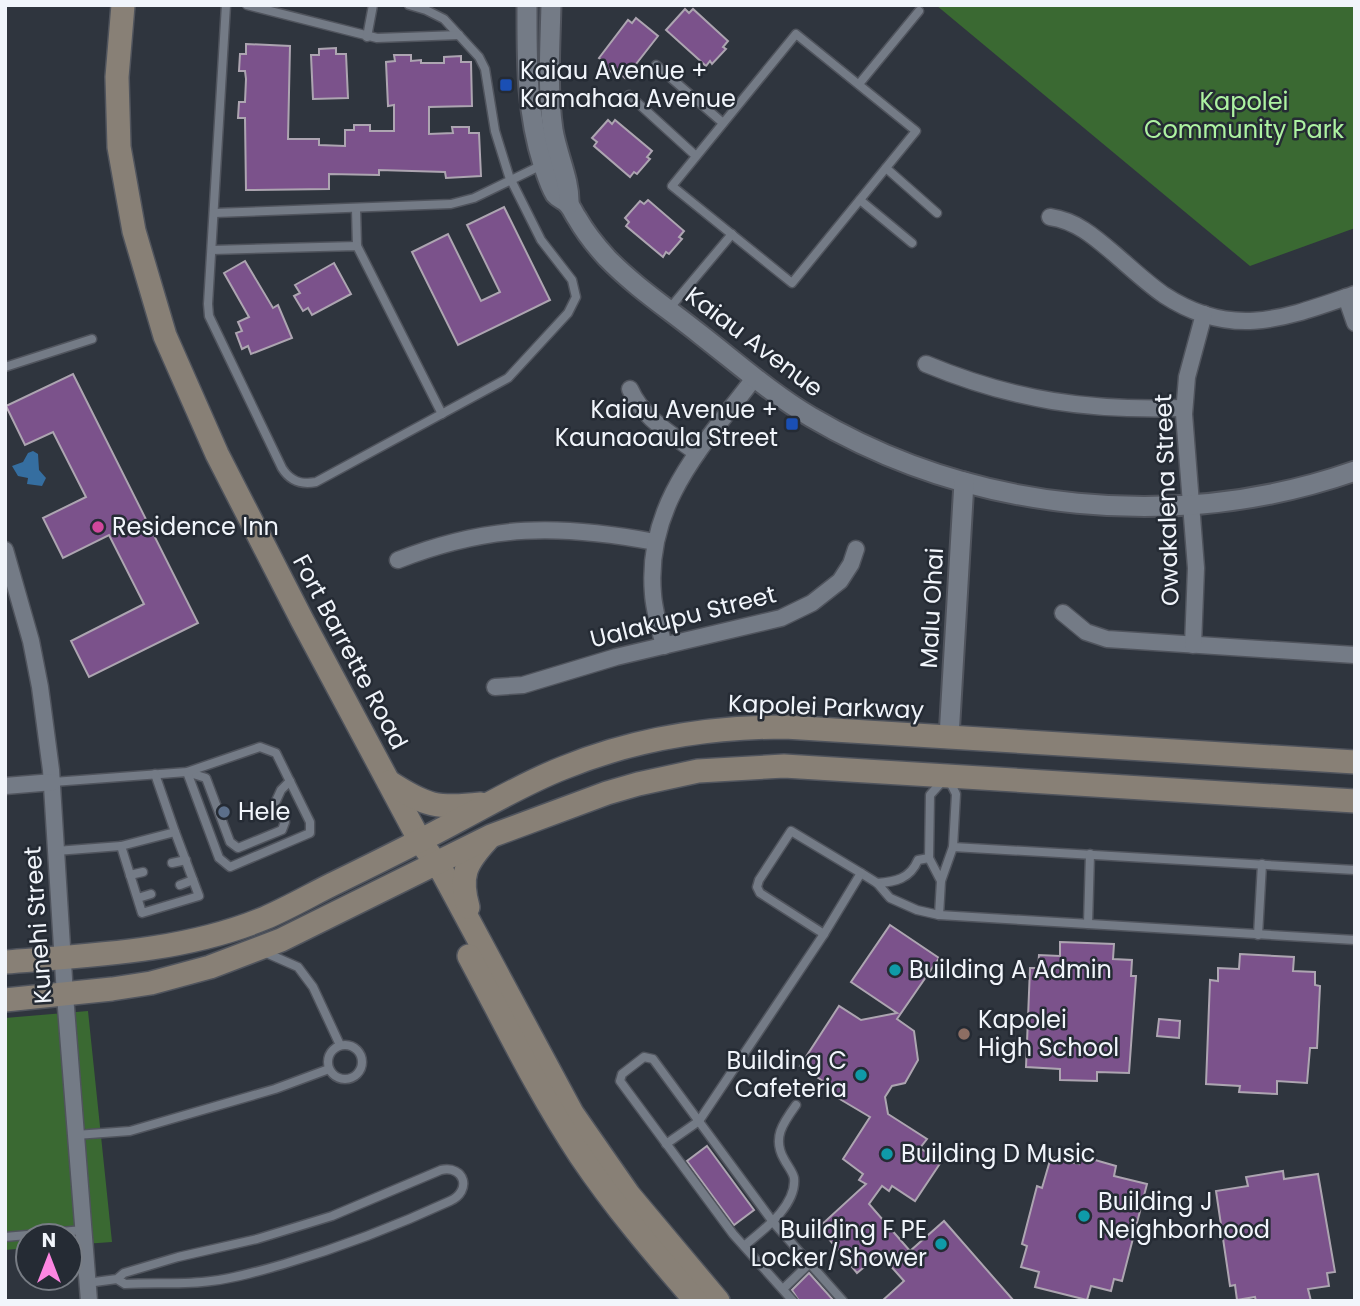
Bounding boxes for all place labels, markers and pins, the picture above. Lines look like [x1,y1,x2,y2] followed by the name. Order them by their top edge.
[520,54,736,115] place label: Kaiau Avenue + Kamahaa Avenue
[498,77,514,93] marker: Kaiau Avenue + Kamahaa Avenue
[555,393,778,454] place label: Kaiau Avenue + Kaunaoaula Street
[784,416,800,432] marker: Kaiau Avenue + Kaunaoaula Street
[112,510,279,543] place label: Residence Inn
[90,519,106,535] marker: Residence Inn
[238,795,290,828] place label: Hele
[216,804,232,820] marker: Hele
[909,953,1112,986] place label: Building A Admin
[887,962,903,978] marker: Building A Admin
[978,1003,1119,1064] place label: Kapolei High School
[956,1026,972,1042] marker: Kapolei High School
[726,1044,847,1105] place label: Building C Cafeteria
[853,1067,869,1083] marker: Building C Cafeteria
[901,1137,1095,1170] place label: Building D Music
[879,1146,895,1162] marker: Building D Music
[1098,1185,1270,1246] place label: Building J Neighborhood
[1076,1208,1092,1224] marker: Building J Neighborhood
[751,1213,927,1274] place label: Building F PE Locker/Shower
[933,1236,949,1252] marker: Building F PE Locker/Shower

